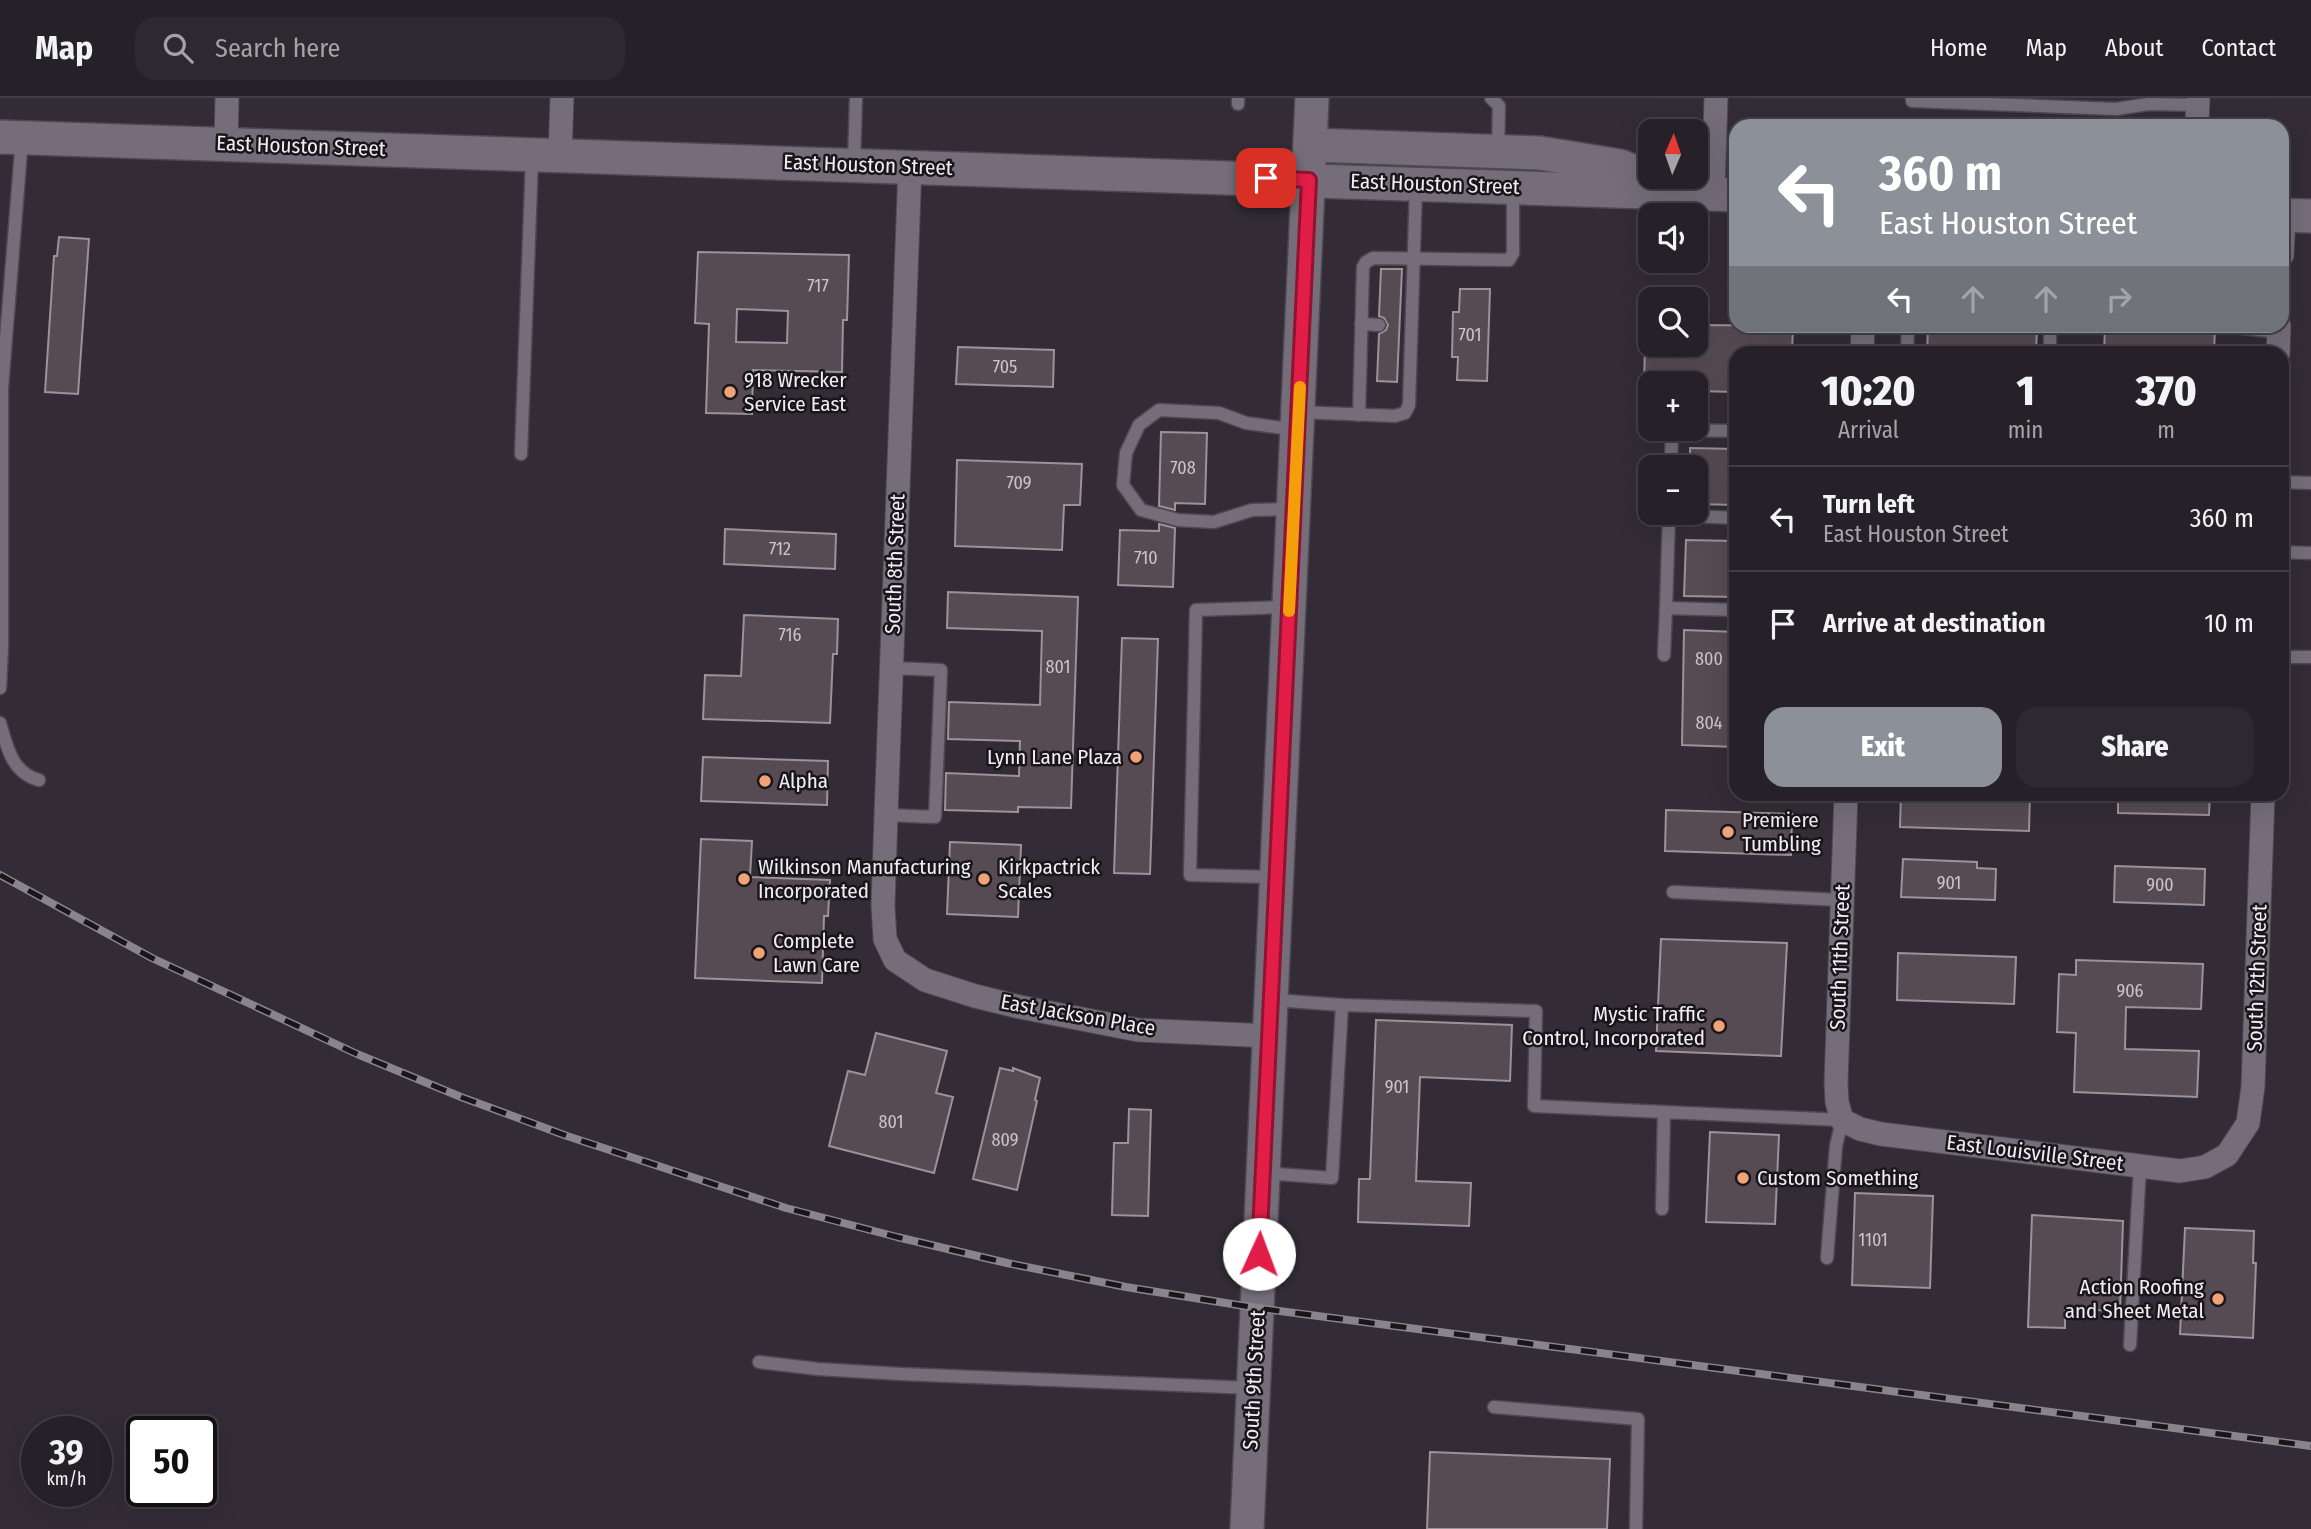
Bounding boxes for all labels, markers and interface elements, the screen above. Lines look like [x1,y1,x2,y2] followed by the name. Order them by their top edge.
[135,17,625,80] search box
[35,28,93,68] text: Map
[159,29,197,67] icon: search
[215,33,340,64] text: Search here
[1930,34,1987,62] text: Home
[2025,34,2067,62] text: Map
[2105,34,2163,62] text: About
[2201,34,2276,62] text: Contact
[1638,119,1708,189] north arrow
[1638,119,1708,525] map controls
[216,130,386,162] street label: East Houston Street
[1879,144,2002,203] text: 360 m
[1764,147,1855,238] icon: left
[1236,148,1296,208] pin
[783,149,953,181] street label: East Houston Street
[1247,159,1285,197] icon: arrive
[1350,168,1520,200] street label: East Houston Street
[1638,203,1708,273] button: sound
[1879,204,2137,242] text: East Houston Street
[807,275,829,297] house number: 717
[1881,280,1919,318] icon: left
[1954,280,1992,318] icon: ahead
[2027,280,2065,318] icon: ahead
[2100,280,2138,318] icon: right
[1638,287,1708,357] button: search
[1458,324,1482,346] house number: 701
[993,356,1017,378] house number: 705
[1821,366,1915,416] text: 10:20
[2016,366,2035,416] text: 1
[2136,366,2197,416] text: 370
[744,367,847,417] place label: 918 Wrecker Service East
[1638,371,1708,441] button: +
[722,384,738,400] marker: 918 Wrecker Service East
[1838,416,1899,444] text: Arrival
[2008,416,2043,444] text: min
[2157,416,2175,444] text: m
[1638,455,1708,525] button: −
[1170,457,1196,479] house number: 708
[1006,472,1032,494] house number: 709
[1823,489,1915,520] text: Turn left
[880,493,910,635] street label: South 8th Street
[1764,500,1802,538] icon: left
[2190,503,2254,534] text: 360 m
[1823,520,2009,548] text: East Houston Street
[769,538,791,560] house number: 712
[1134,547,1158,569] house number: 710
[1764,605,1802,643] icon: arrive
[1823,608,2046,639] text: Arrive at destination
[2204,608,2254,639] text: 10 m
[778,624,802,646] house number: 716
[1695,648,1723,670] house number: 800
[1046,656,1070,678] house number: 801
[1764,707,2002,787] button: Exit
[2016,707,2254,787] button: Share
[1695,712,1723,734] house number: 804
[987,744,1122,770] place label: Lynn Lane Plaza
[1128,749,1144,765] marker: Lynn Lane Plaza
[779,768,828,794] place label: Alpha
[757,773,773,789] marker: Alpha
[1742,807,1821,857] place label: Premiere Tumbling
[1720,824,1736,840] marker: Premiere Tumbling
[758,854,971,904] place label: Wilkinson Manufacturing Incorporated
[998,854,1100,904] place label: Kirkpactrick Scales
[736,871,752,887] marker: Wilkinson Manufacturing Incorporated
[976,871,992,887] marker: Kirkpactrick Scales
[1937,872,1961,894] house number: 901
[2146,874,2174,896] house number: 900
[1824,884,1856,1030] street label: South 11th Street
[2241,904,2273,1052] street label: South 12th Street
[773,928,860,978] place label: Complete Lawn Care
[751,945,767,961] marker: Complete Lawn Care
[2116,980,2144,1002] house number: 906
[999,989,1157,1041] street label: East Jackson Place
[1522,1001,1705,1051] place label: Mystic Traffic Control, Incorporated
[1711,1018,1727,1034] marker: Mystic Traffic Control, Incorporated
[1385,1076,1409,1098] house number: 901
[879,1111,903,1133] house number: 801
[992,1129,1018,1151] house number: 809
[1945,1129,2125,1177] street label: East Louisville Street
[1757,1165,1918,1191] place label: Custom Something
[1735,1170,1751,1186] marker: Custom Something
[1222,1217,1296,1291] position arrow
[1858,1229,1888,1251] house number: 1101
[2065,1274,2204,1324] place label: Action Roofing and Sheet Metal
[2210,1291,2226,1307] marker: Action Roofing and Sheet Metal
[1237,1309,1271,1451] street label: South 9th Street
[126,1416,217,1507] speed limit sign: 50
[49,1431,84,1473] text: 39
[46,1468,87,1490] text: km/h

